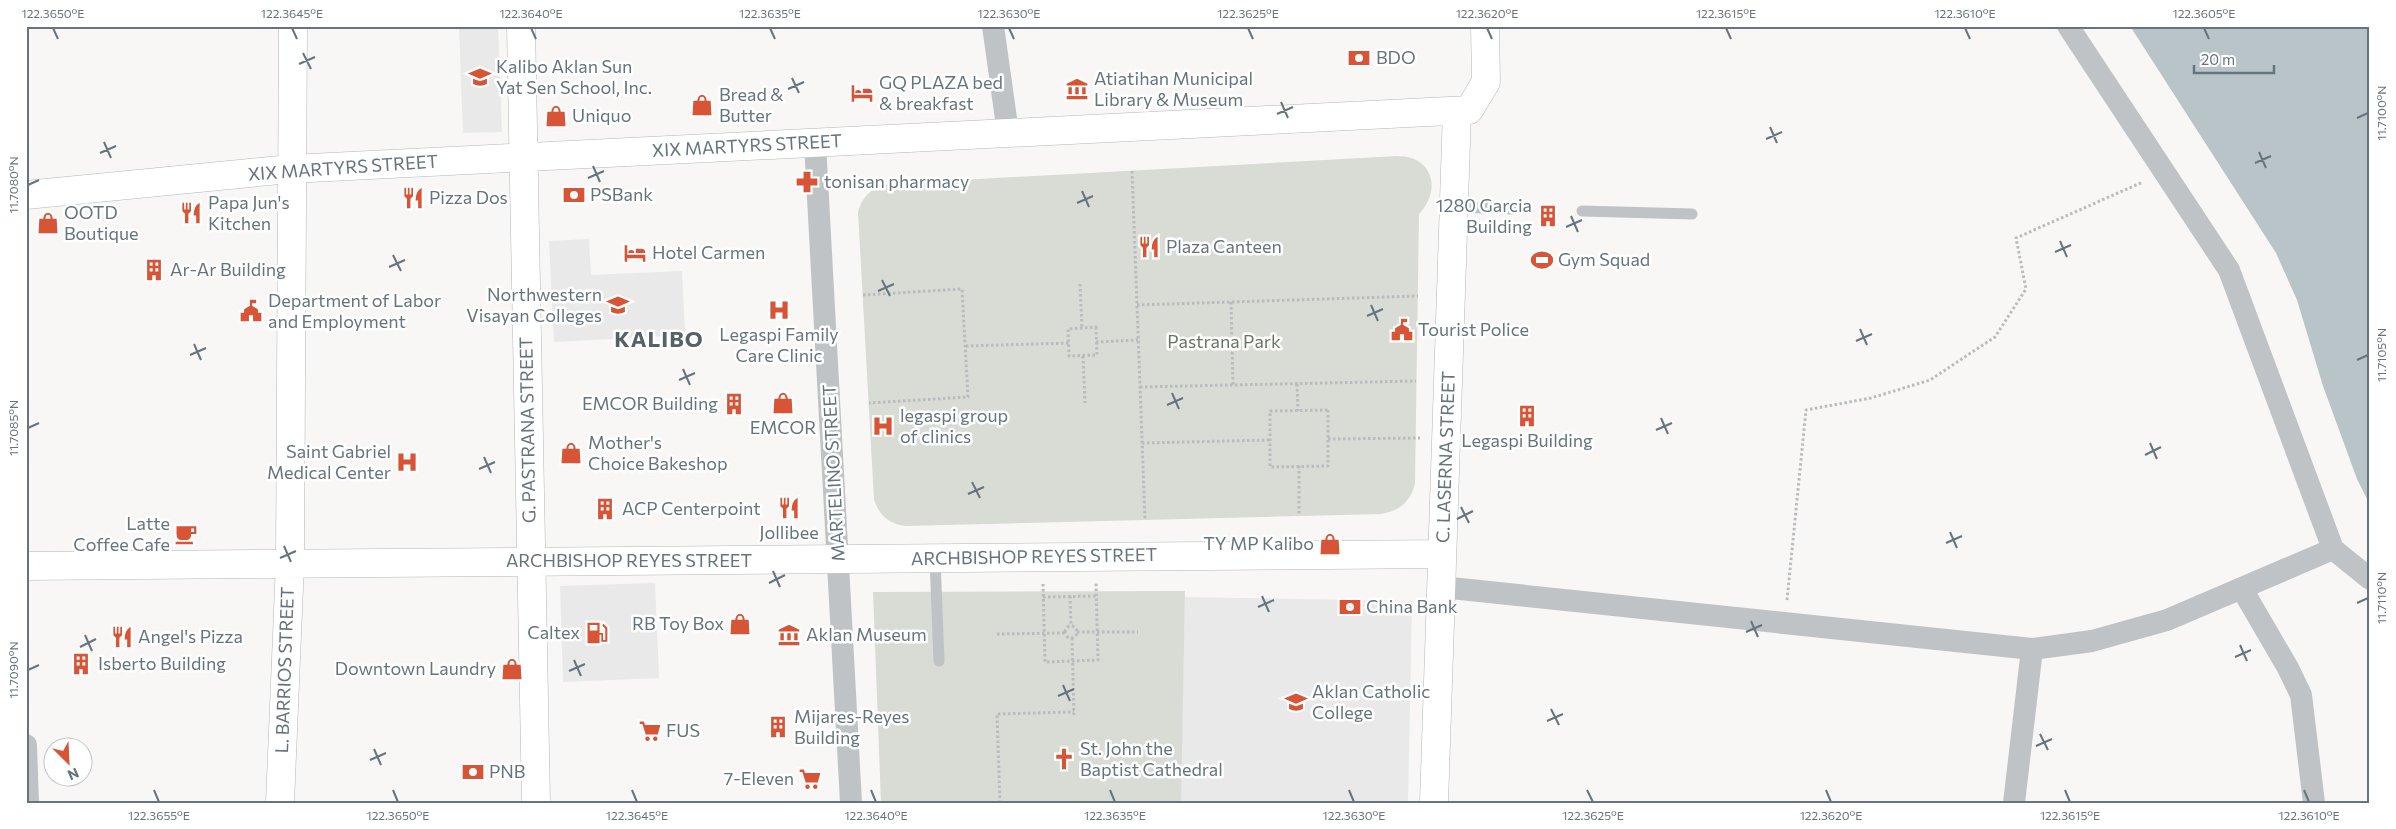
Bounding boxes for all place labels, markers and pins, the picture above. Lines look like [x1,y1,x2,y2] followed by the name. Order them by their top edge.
[1346,45,1372,71] bank icon: BDO
[1376,46,1416,68] place label: BDO
[496,55,652,98] place label: Kalibo Aklan Sun Yat Sen School, Inc.
[467,64,493,90] school or university icon: Kalibo Aklan Sun Yat Sen School, Inc.
[1094,67,1253,110] place label: Atiatihan Municipal Library & Museum
[879,71,1003,114] place label: GQ PLAZA bed & breakfast
[1064,76,1090,102] museum icon: Atiatihan Municipal Library & Museum
[849,80,875,106] hotel icon: GQ PLAZA bed & breakfast
[719,83,783,126] place label: Bread & Butter
[689,92,715,118] shop icon: Bread & Butter
[543,103,569,129] shop icon: Uniquo
[572,104,631,126] place label: Uniquo
[794,169,820,195] pharmacy icon: tonisan pharmacy
[824,170,969,192] place label: tonisan pharmacy
[561,182,587,208] bank icon: PSBank
[590,183,653,205] place label: PSBank
[400,185,426,211] restaurant icon: Pizza Dos
[429,186,508,208] place label: Pizza Dos
[208,191,290,234] place label: Papa Jun's Kitchen
[1436,194,1532,237] place label: 1280 Garcia Building
[178,200,204,226] restaurant icon: Papa Jun's Kitchen
[64,201,139,244] place label: OOTD Boutique
[1535,203,1561,229] building icon: 1280 Garcia Building
[35,210,61,236] shop icon: OOTD Boutique
[1136,234,1162,260] restaurant icon: Plaza Canteen
[1166,235,1282,257] place label: Plaza Canteen
[622,240,648,266] hotel icon: Hotel Carmen
[652,241,765,263] place label: Hotel Carmen
[1529,247,1555,273] sports icon: Gym Squad
[1558,248,1650,270] place label: Gym Squad
[141,257,167,283] building icon: Ar-Ar Building
[170,258,286,280] place label: Ar-Ar Building
[466,283,602,326] place label: Northwestern Visayan Colleges
[268,289,441,332] place label: Department of Labor and Employment
[605,292,631,318] school or university icon: Northwestern Visayan Colleges
[766,297,792,323] hospital icon: Legaspi Family Care Clinic
[238,298,264,324] public building icon: Department of Labor and Employment
[1389,317,1415,343] public building icon: Tourist Police
[1418,318,1529,340] place label: Tourist Police
[719,323,839,366] place label: Legaspi Family Care Clinic
[770,390,796,416] shop icon: EMCOR
[721,391,747,417] building icon: EMCOR Building
[582,392,718,414] place label: EMCOR Building
[1514,403,1540,429] building icon: Legaspi Building
[900,404,1008,447] place label: legaspi group of clinics
[870,413,896,439] hospital icon: legaspi group of clinics
[750,416,816,438] place label: EMCOR
[1461,429,1593,451] place label: Legaspi Building
[588,431,728,474] place label: Mother's Choice Bakeshop
[267,440,391,483] place label: Saint Gabriel Medical Center
[558,440,584,466] shop icon: Mother's Choice Bakeshop
[394,449,420,475] hospital icon: Saint Gabriel Medical Center
[776,495,802,521] restaurant icon: Jollibee
[592,496,618,522] building icon: ACP Centerpoint
[622,497,761,519] place label: ACP Centerpoint
[73,512,170,555] place label: Latte Coffee Cafe
[173,521,199,547] cafe icon: Latte Coffee Cafe
[759,521,819,543] place label: Jollibee
[1317,531,1343,557] shop icon: TY MP Kalibo
[1203,532,1314,554] place label: TY MP Kalibo
[1337,594,1363,620] bank icon: China Bank
[1366,595,1458,617] place label: China Bank
[727,611,753,637] shop icon: RB Toy Box
[632,612,724,634] place label: RB Toy Box
[584,620,610,646] fuel station icon: Caltex
[527,621,580,643] place label: Caltex
[776,622,802,648] museum icon: Aklan Museum
[806,623,927,645] place label: Aklan Museum
[109,624,135,650] restaurant icon: Angel's Pizza
[138,625,243,647] place label: Angel's Pizza
[68,651,94,677] building icon: Isberto Building
[98,652,226,674] place label: Isberto Building
[499,656,525,682] shop icon: Downtown Laundry
[335,657,496,679] place label: Downtown Laundry
[1312,680,1430,723] place label: Aklan Catholic College
[1283,689,1309,715] school or university icon: Aklan Catholic College
[794,705,909,748] place label: Mijares-Reyes Building
[765,714,791,740] building icon: Mijares-Reyes Building
[637,718,663,744] supermarket icon: FUS
[666,719,700,741] place label: FUS
[1080,737,1223,780] place label: St. John the Baptist Cathedral
[1051,746,1077,772] church icon: St. John the Baptist Cathedral
[460,759,486,785] bank icon: PNB
[489,760,526,782] place label: PNB
[797,766,823,792] supermarket icon: 7-Eleven
[724,767,794,789] place label: 7-Eleven

